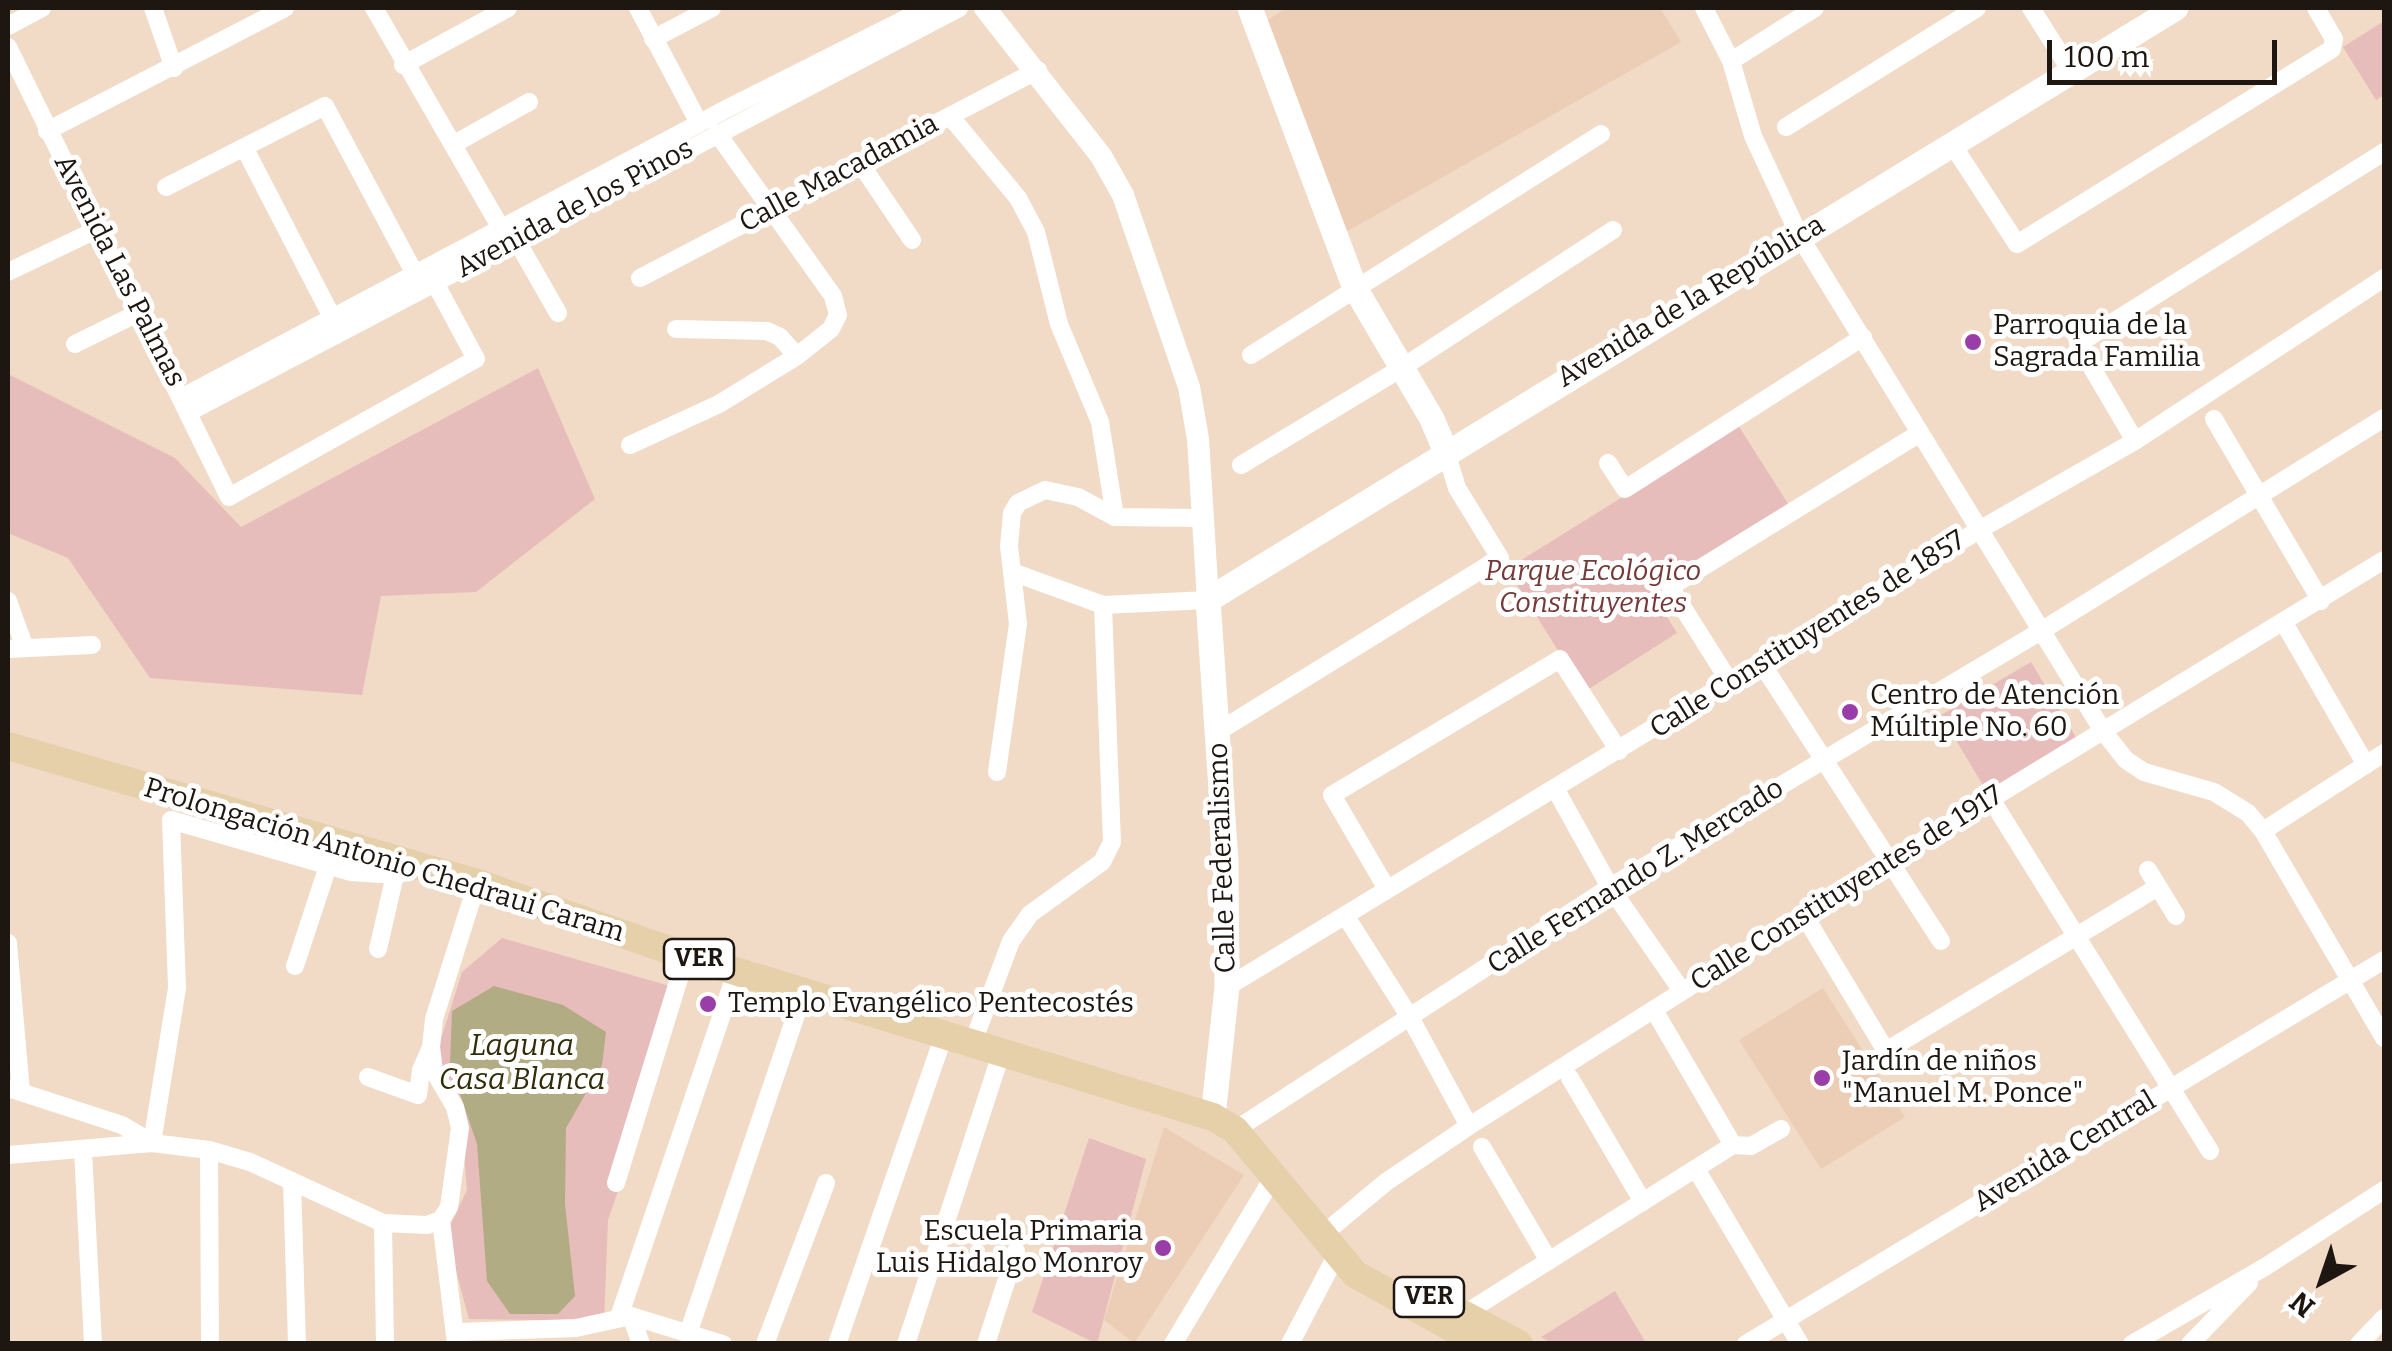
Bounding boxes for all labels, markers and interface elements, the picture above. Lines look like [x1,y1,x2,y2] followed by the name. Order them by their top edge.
[2052,20,2282,82] scale bar
[2064,39,2149,75] text: 100 m
[734,107,944,241] street label: Calle Macadamia
[451,132,699,286] street label: Avenida de los Pinos
[46,150,192,392] street label: Avenida Las Palmas
[1551,209,1831,395] street label: Avenida de la República
[1993,309,2200,375] place label: Parroquia de la Sagrada Familia
[1962,331,1984,353] marker: Parroquia de la Sagrada Familia
[1644,524,1972,746] street label: Calle Constituyentes de 1857
[1485,555,1701,621] park label: Parque Ecológico Constituyentes
[1870,679,2119,745] place label: Centro de Atención Múltiple No. 60
[1839,701,1861,723] marker: Centro de Atención Múltiple No. 60
[1202,742,1244,974] street label: Calle Federalismo
[140,772,628,950] street label: Prolongación Antonio Chedraui Caram
[1482,772,1790,982] street label: Calle Fernando Z. Mercado
[1685,779,2009,999] street label: Calle Constituyentes de 1917
[664,939,734,979] road number: VER
[728,987,1134,1021] place label: Templo Evangélico Pentecostés
[697,993,719,1015] marker: Templo Evangélico Pentecostés
[439,1029,605,1100] water label: Laguna Casa Blanca
[1842,1045,2083,1111] place label: Jardín de niños "Manuel M. Ponce"
[1811,1067,1833,1089] marker: Jardín de niños "Manuel M. Ponce"
[1968,1084,2162,1220] street label: Avenida Central
[876,1215,1143,1281] place label: Escuela Primaria Luis Hidalgo Monroy
[2272,1231,2372,1331] north arrow
[1152,1237,1174,1259] marker: Escuela Primaria Luis Hidalgo Monroy
[1394,1277,1464,1317] road number: VER
[2284,1285,2321,1324] text: N

